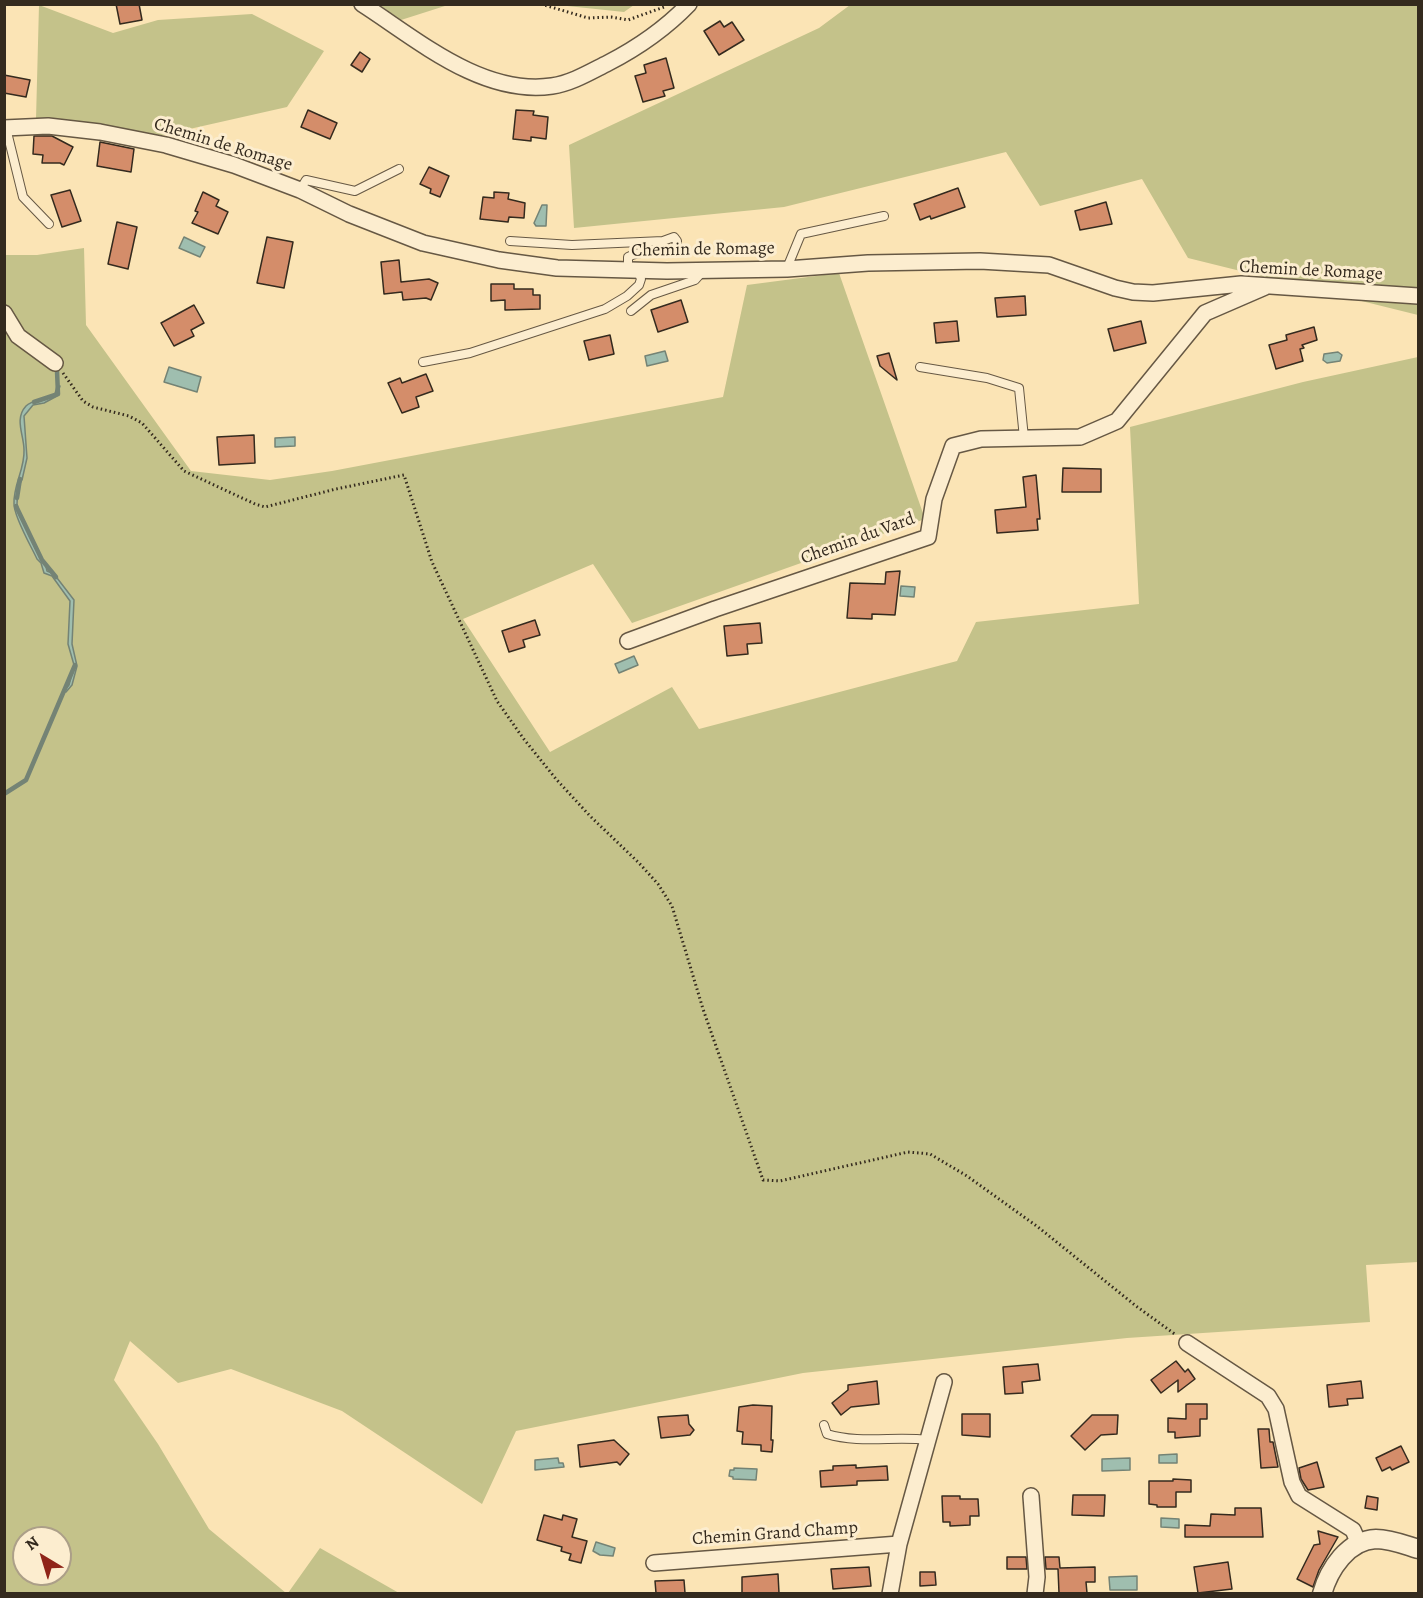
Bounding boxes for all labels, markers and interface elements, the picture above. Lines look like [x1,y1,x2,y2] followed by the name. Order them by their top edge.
[151,114,295,176] street label: Chemin de Romage
[631,238,775,262] street label: Chemin de Romage
[1239,256,1383,286] street label: Chemin de Romage
[798,508,918,570] street label: Chemin du Vard
[691,1517,859,1551] street label: Chemin Grand Champ
[12,1526,72,1586] north arrow
[21,1531,44,1556] text: N

